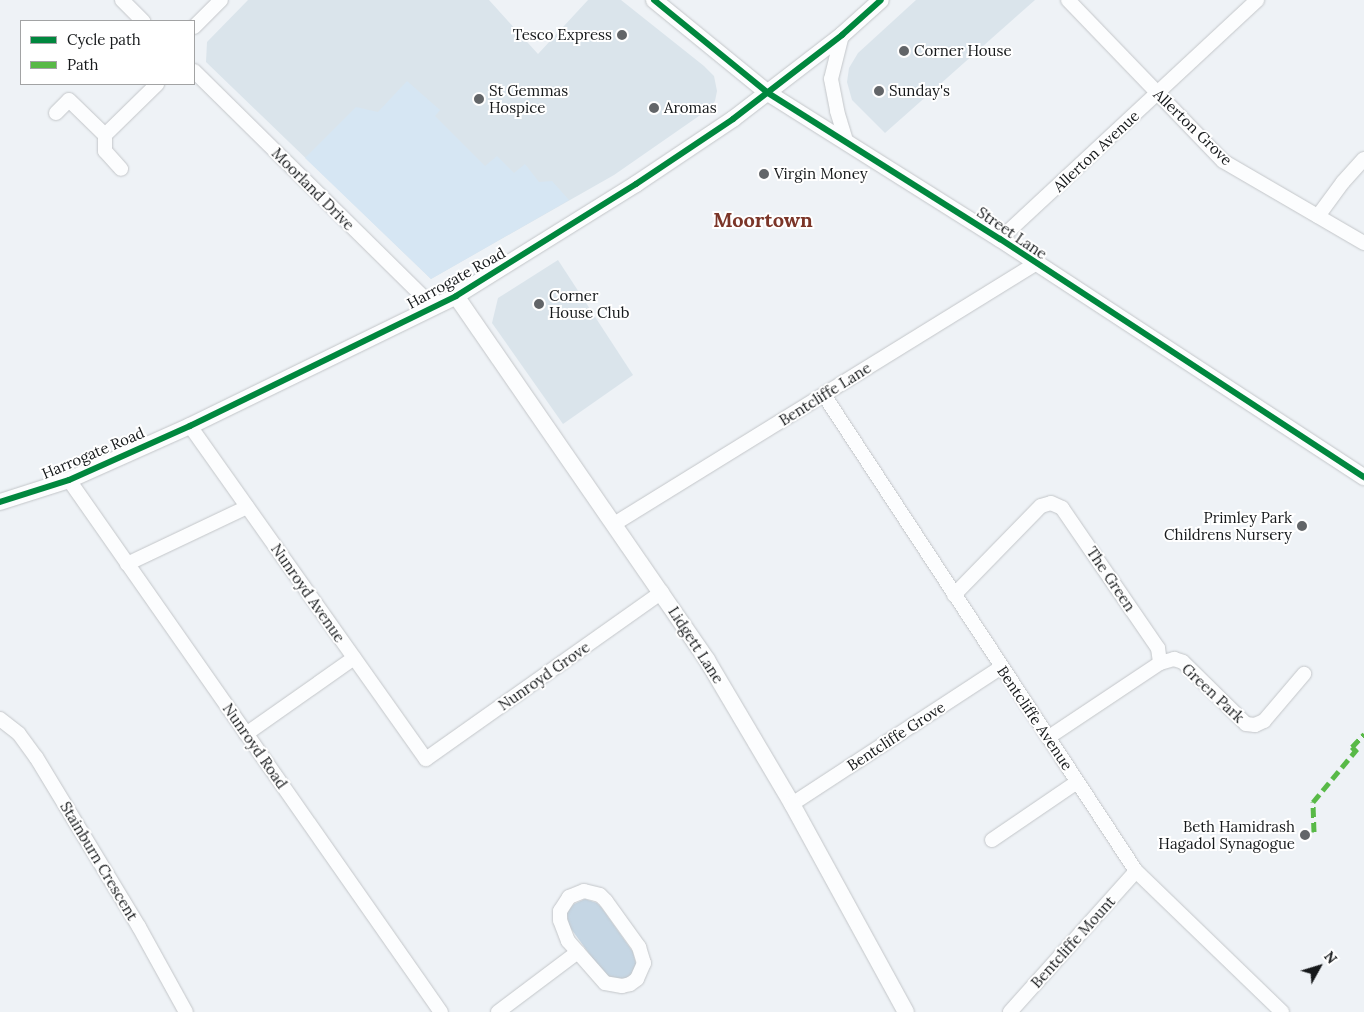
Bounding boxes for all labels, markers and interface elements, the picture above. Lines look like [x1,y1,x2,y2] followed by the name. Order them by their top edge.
[20,20,195,85] legend
[513,26,612,44] place label: Tesco Express
[616,29,628,41] marker: Tesco Express
[67,30,141,49] text: Cycle path
[914,42,1012,60] place label: Corner House
[898,45,910,57] marker: Corner House
[67,55,98,74] text: Path
[489,81,568,116] place label: St Gemmas Hospice
[889,82,950,100] place label: Sunday's
[873,85,885,97] marker: Sunday's
[1150,85,1236,169] street label: Allerton Grove
[473,93,485,105] marker: St Gemmas Hospice
[664,99,717,117] place label: Aromas
[648,102,660,114] marker: Aromas
[1049,107,1143,195] street label: Allerton Avenue
[268,144,358,234] street label: Moorland Drive
[774,165,868,183] place label: Virgin Money
[758,168,770,180] marker: Virgin Money
[974,203,1050,263] street label: Street Lane
[713,207,813,231] district label: Moortown
[404,244,508,312] street label: Harrogate Road
[549,286,629,321] place label: Corner House Club
[533,298,545,310] marker: Corner House Club
[776,359,874,429] street label: Bentcliffe Lane
[39,423,147,483] street label: Harrogate Road
[1164,508,1292,543] place label: Primley Park Childrens Nursery
[1296,520,1308,532] marker: Primley Park Childrens Nursery
[267,540,349,646] street label: Nunroyd Avenue
[1083,543,1139,615] street label: The Green
[665,603,727,687] street label: Lidgett Lane
[495,638,593,714] street label: Nunroyd Grove
[1178,660,1248,726] street label: Green Park
[994,663,1076,773] street label: Bentcliffe Avenue
[844,698,948,774] street label: Bentcliffe Grove
[219,700,291,792] street label: Nunroyd Road
[56,798,142,924] street label: Stainburn Crescent
[1158,817,1295,852] place label: Beth Hamidrash Hagadol Synagogue
[1299,829,1311,841] marker: Beth Hamidrash Hagadol Synagogue
[1027,893,1119,991] street label: Bentcliffe Mount
[1294,942,1344,992] north arrow
[1320,948,1341,967] text: N

